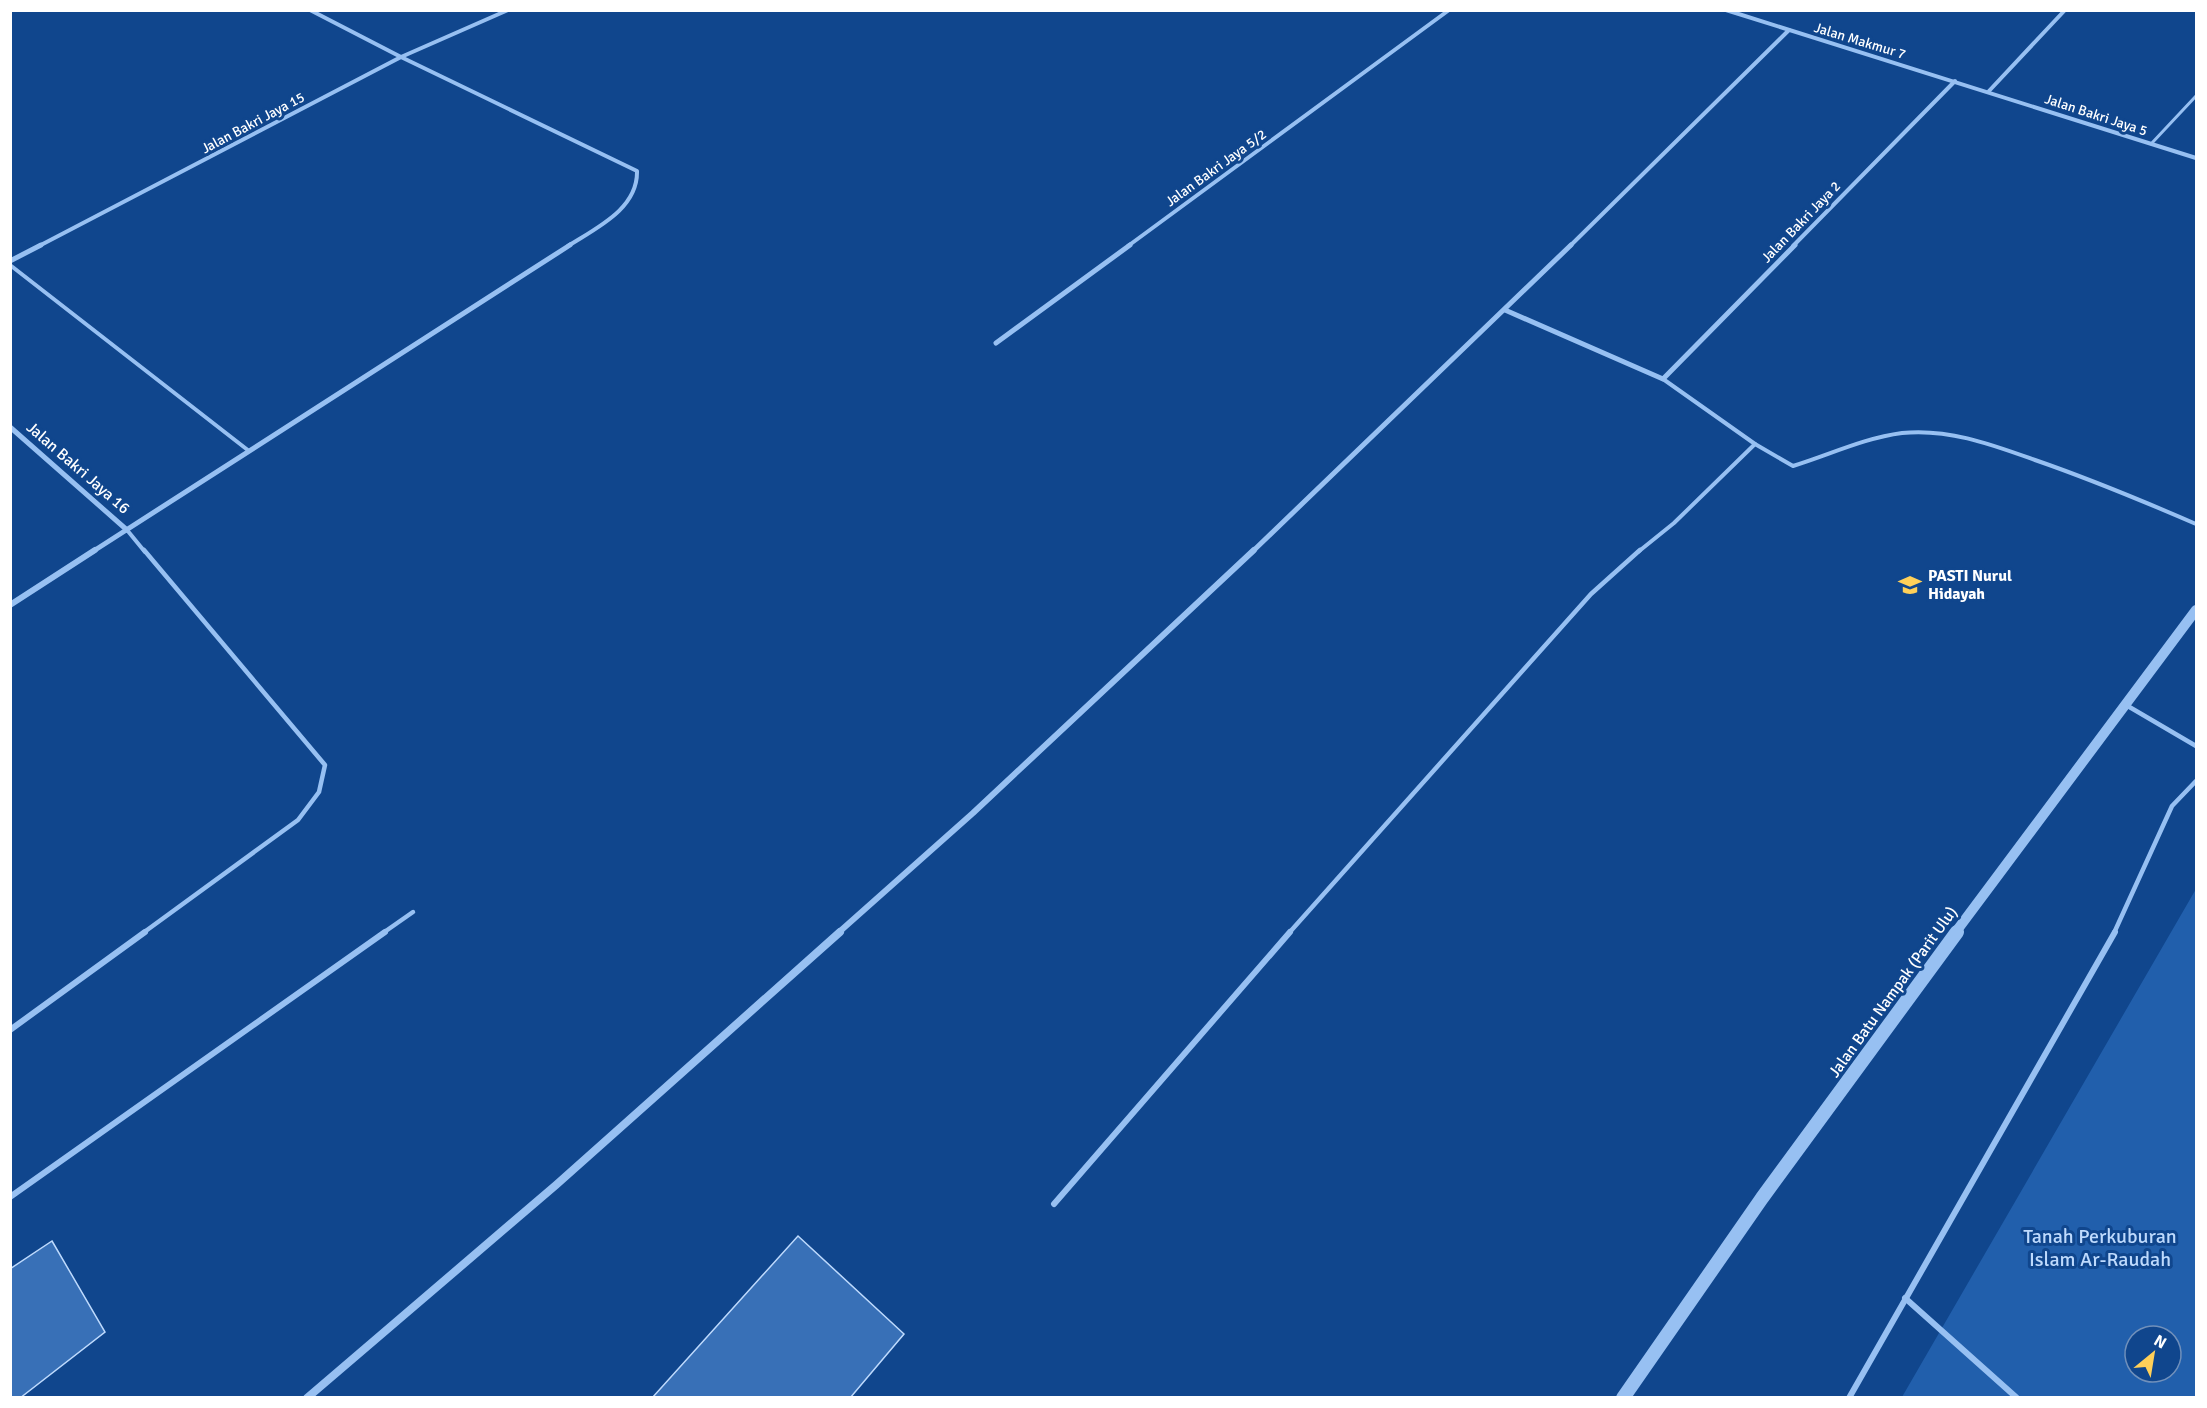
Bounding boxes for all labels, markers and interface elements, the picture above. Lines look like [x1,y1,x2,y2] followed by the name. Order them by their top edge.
[1812,19,1908,63] street label: Jalan Makmur 7
[199,89,307,157] street label: Jalan Bakri Jaya 15
[2043,90,2149,140] street label: Jalan Bakri Jaya 5
[1162,126,1270,210] street label: Jalan Bakri Jaya 5/2
[1758,178,1844,266] street label: Jalan Bakri Jaya 2
[22,418,134,518] street label: Jalan Bakri Jaya 16
[1928,566,2012,604] place label: PASTI Nurul Hidayah
[1897,572,1923,598] school or university icon: PASTI Nurul Hidayah
[1824,903,1962,1081] street label: Jalan Batu Nampak (Parit Ulu)
[2023,1224,2177,1272] park label: Tanah Perkuburan Islam Ar-Raudah
[2123,1324,2183,1384] north arrow
[2150,1330,2170,1353] text: N

